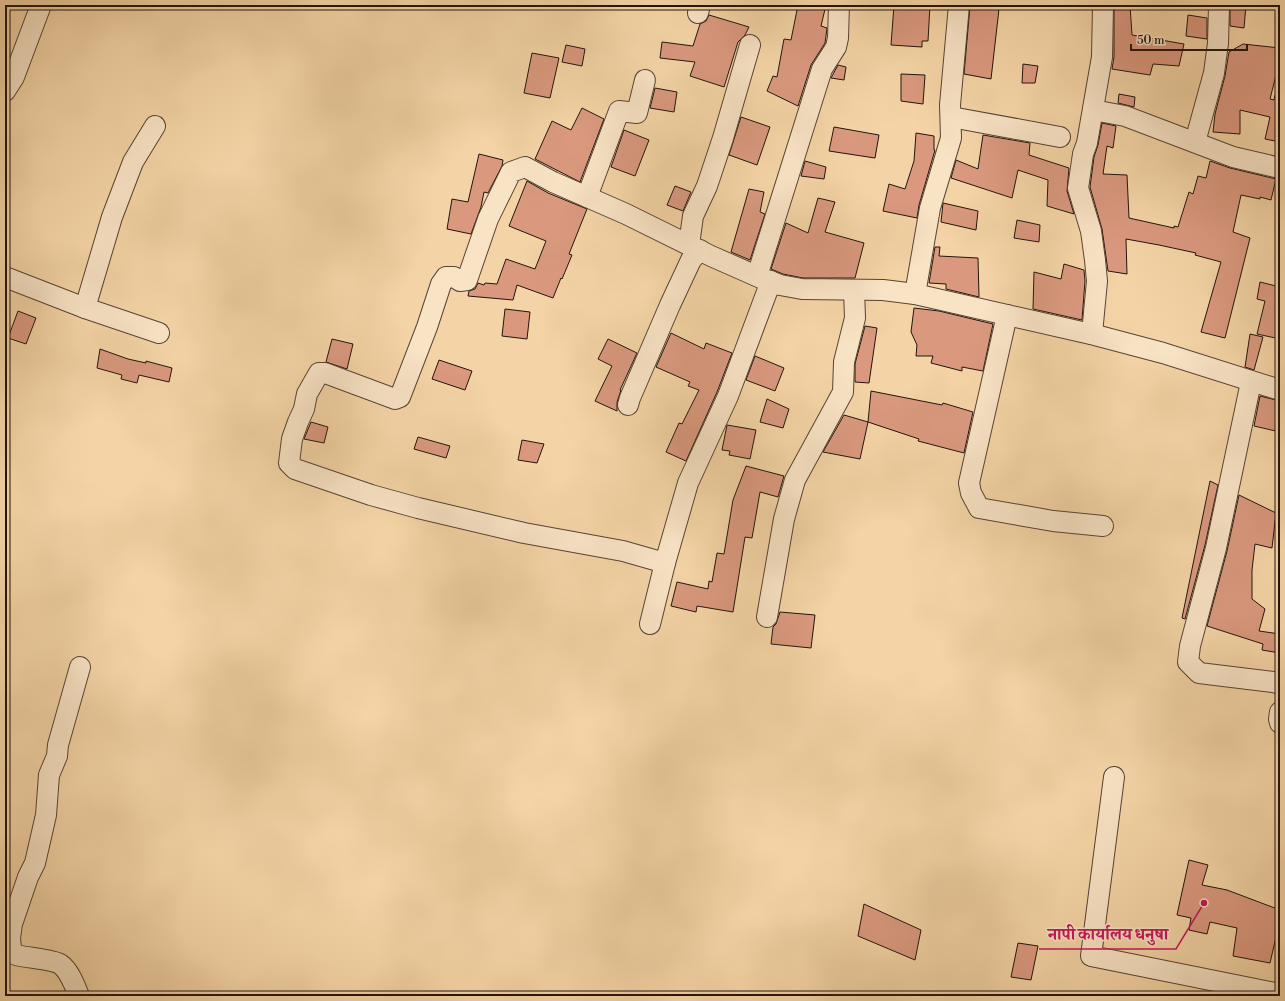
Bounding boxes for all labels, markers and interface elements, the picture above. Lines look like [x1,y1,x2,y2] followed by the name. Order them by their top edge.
[1131,26,1247,52] scale bar
[1137,33,1165,48] text: 50 m
[1039,920,1176,949] callout: नापी कार्यालय धनुषा
[1046,924,1170,946] text: नापी कार्यालय धनुषा

